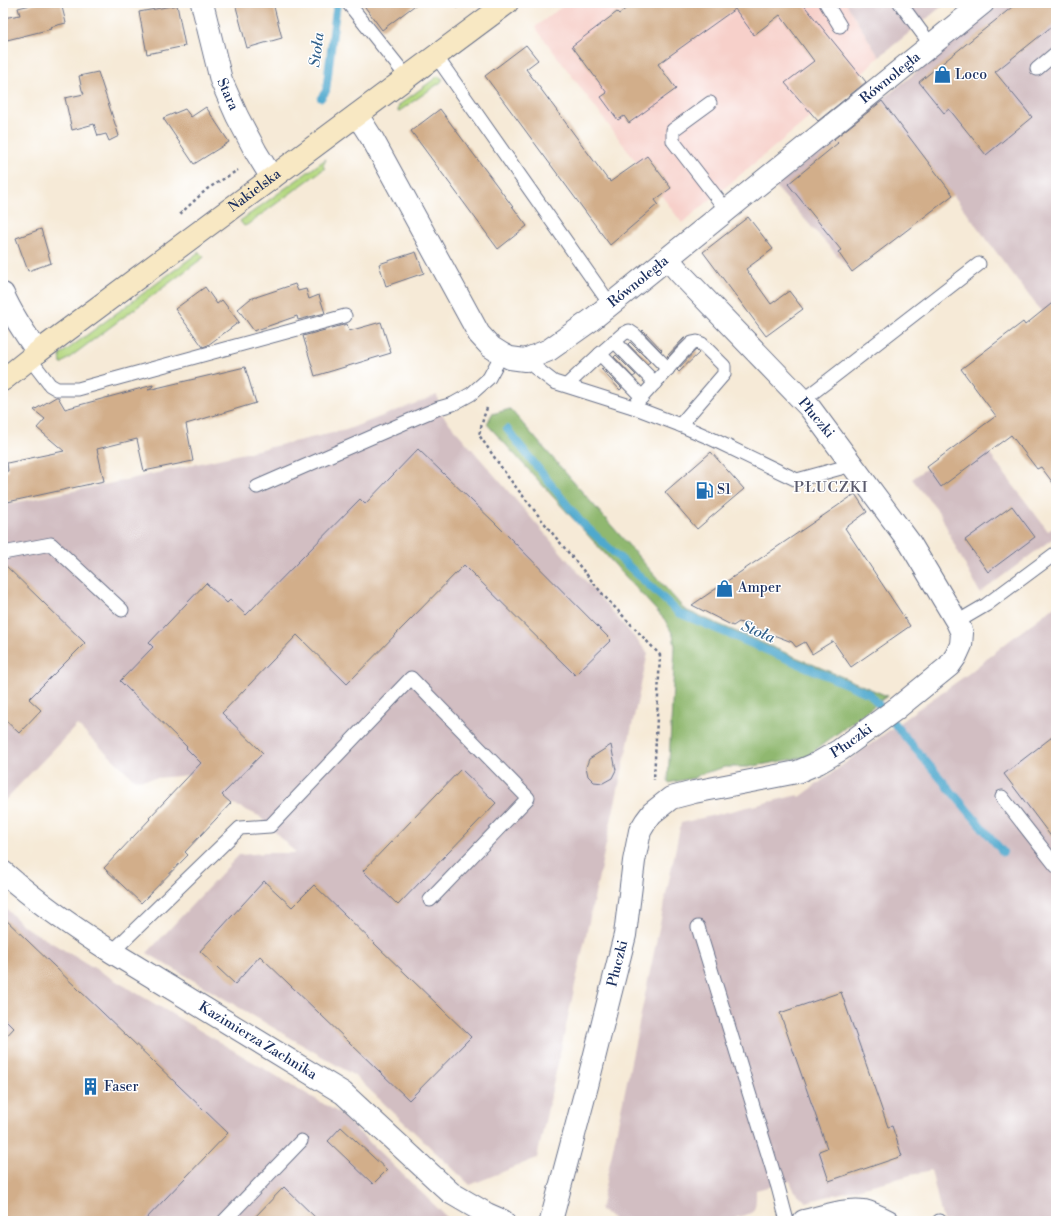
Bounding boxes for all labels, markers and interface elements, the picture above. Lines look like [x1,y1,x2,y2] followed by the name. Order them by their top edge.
[305,31,329,68] water label: Stoła
[856,48,925,108] street label: Równoległa
[932,65,952,85] shop icon: Loco
[955,66,987,84] place label: Loco
[212,75,243,114] street label: Stara
[225,165,286,216] street label: Nakielska
[604,251,673,312] street label: Równoległa
[794,394,838,442] street label: Płuczki
[794,478,868,497] district label: PŁUCZKI
[694,480,714,500] fuel station icon: S1
[717,481,731,499] place label: S1
[715,578,735,598] shop icon: Amper
[737,579,781,597] place label: Amper
[738,616,778,648] water label: Stoła
[827,720,876,762] street label: Płuczki
[603,938,632,989] street label: Płuczki
[195,998,321,1084] street label: Kazimierza Zachnika
[81,1077,101,1097] building icon: Faser
[104,1078,139,1096] place label: Faser

